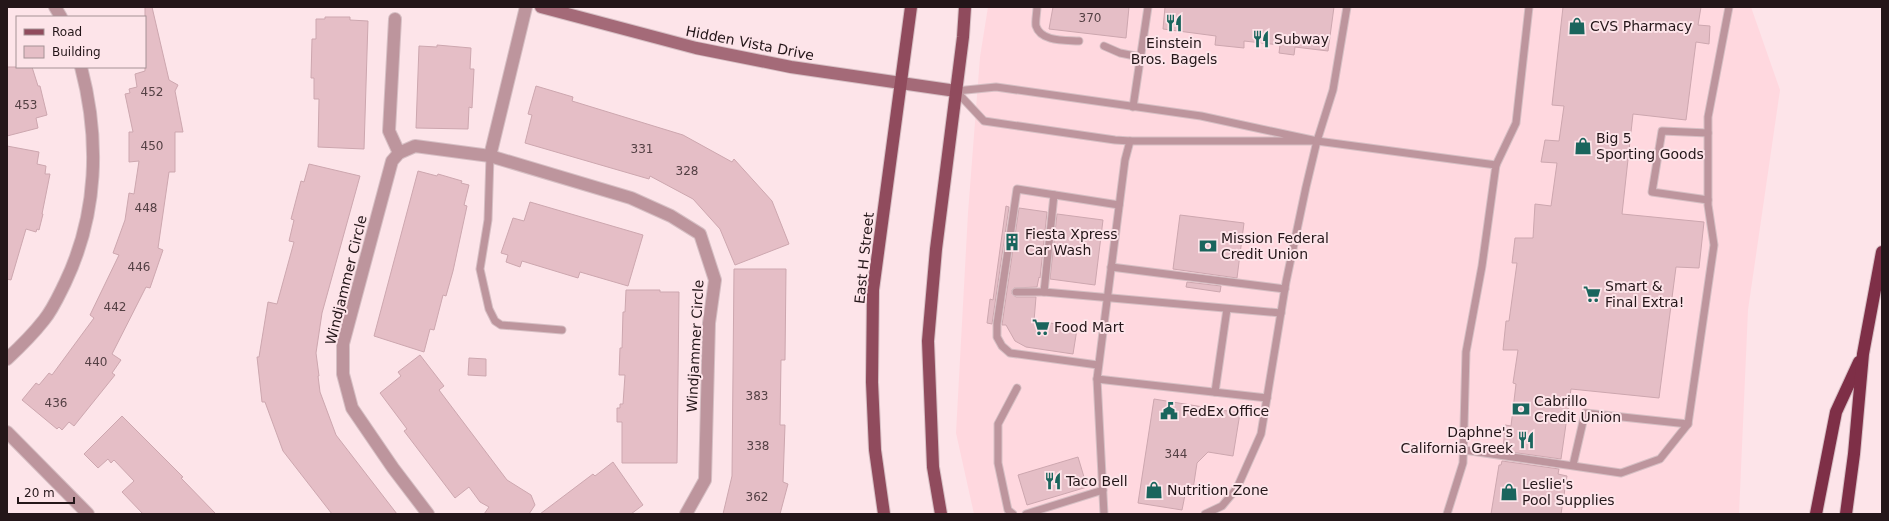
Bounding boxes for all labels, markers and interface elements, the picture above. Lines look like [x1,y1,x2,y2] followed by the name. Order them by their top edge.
[1079,11,1101,25] house number: 370
[1164,13,1184,33] restaurant icon: Einstein Bros. Bagels
[16,16,146,68] legend
[1567,16,1587,36] shop icon: CVS Pharmacy
[1590,18,1692,34] place label: CVS Pharmacy
[684,23,816,63] street label: Hidden Vista Drive
[52,25,82,39] text: Road
[1251,29,1271,49] restaurant icon: Subway
[1274,31,1329,47] place label: Subway
[1131,35,1217,67] place label: Einstein Bros. Bagels
[52,45,101,59] text: Building
[141,85,163,99] house number: 452
[15,98,37,112] house number: 453
[1596,130,1704,162] place label: Big 5 Sporting Goods
[1573,136,1593,156] shop icon: Big 5 Sporting Goods
[141,139,163,153] house number: 450
[631,142,653,156] house number: 331
[676,164,698,178] house number: 328
[135,201,157,215] house number: 448
[851,211,877,305] street label: East H Street
[322,214,370,346] street label: Windjammer Circle
[1025,226,1117,258] place label: Fiesta Xpress Car Wash
[1221,230,1329,262] place label: Mission Federal Credit Union
[1002,232,1022,252] building icon: Fiesta Xpress Car Wash
[1198,236,1218,256] bank icon: Mission Federal Credit Union
[128,260,150,274] house number: 446
[1605,278,1684,310] place label: Smart & Final Extra!
[684,279,706,413] street label: Windjammer Circle
[1582,284,1602,304] supermarket icon: Smart & Final Extra!
[104,300,126,314] house number: 442
[1031,317,1051,337] supermarket icon: Food Mart
[1054,319,1124,335] place label: Food Mart
[85,355,107,369] house number: 440
[746,389,768,403] house number: 383
[1534,393,1621,425] place label: Cabrillo Credit Union
[45,396,67,410] house number: 436
[1511,399,1531,419] bank icon: Cabrillo Credit Union
[1159,401,1179,421] public building icon: FedEx Office
[1182,403,1269,419] place label: FedEx Office
[1400,424,1514,456] place label: Daphne's California Greek
[1516,430,1536,450] restaurant icon: Daphne's California Greek
[747,439,769,453] house number: 338
[1165,447,1187,461] house number: 344
[1043,471,1063,491] restaurant icon: Taco Bell
[1065,473,1128,489] place label: Taco Bell
[1522,476,1615,508] place label: Leslie's Pool Supplies
[18,479,74,505] scale bar
[1144,480,1164,500] shop icon: Nutrition Zone
[1167,482,1268,498] place label: Nutrition Zone
[1499,482,1519,502] shop icon: Leslie's Pool Supplies
[24,486,55,500] text: 20 m
[746,490,768,504] house number: 362

